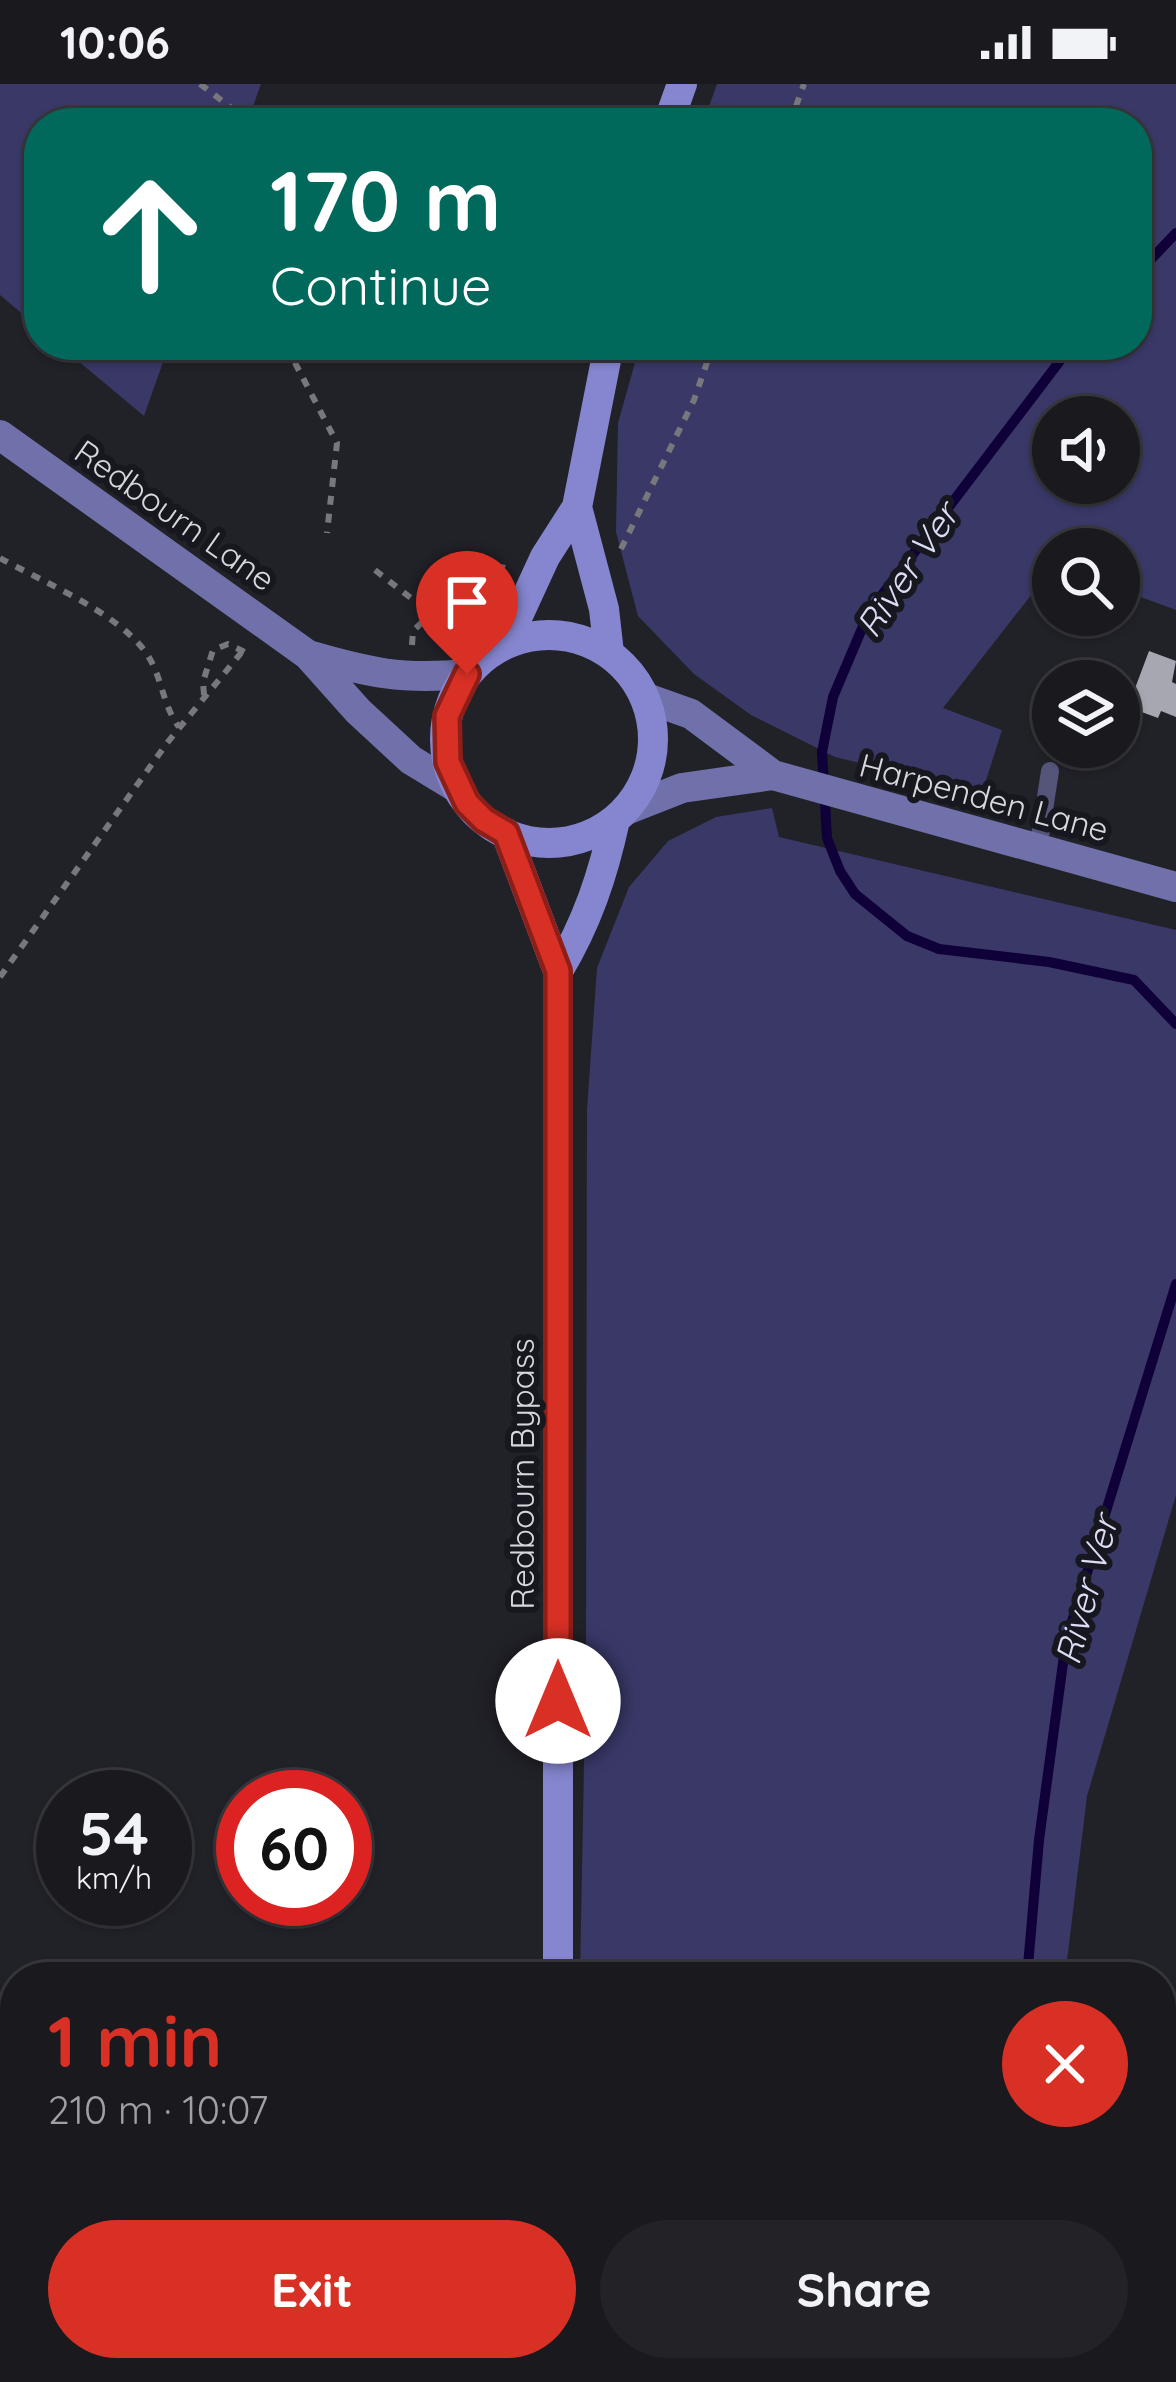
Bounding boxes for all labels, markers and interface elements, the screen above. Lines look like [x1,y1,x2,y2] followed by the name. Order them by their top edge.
[60,14,170,70] text: 10:06
[270,147,501,252] text: 170 m
[72,156,228,312] icon: ahead
[270,251,491,319] text: Continue
[1032,396,1140,768] map controls
[1032,396,1140,504] button: sound
[67,430,283,599] street label: Redbourn Lane
[845,491,970,645] water label: River Ver
[1032,528,1140,636] button: search
[416,551,518,674] pin
[434,569,500,635] icon: arrive
[1032,660,1140,768] button: layers
[855,744,1113,849] street label: Harpenden Lane
[501,1338,542,1610] street label: Redbourn Bypass
[1044,1507,1128,1669] water label: River Ver
[495,1638,621,1764] position arrow
[216,1770,372,1926] speed limit sign: 60
[79,1795,149,1870] text: 54
[76,1859,152,1897] text: km/h
[48,1995,222,2085] text: 1 min
[1002,2001,1128,2127] button: close
[48,2085,268,2134] text: 210 m · 10:07
[48,2220,576,2358] button: Exit
[600,2220,1128,2358] button: Share

